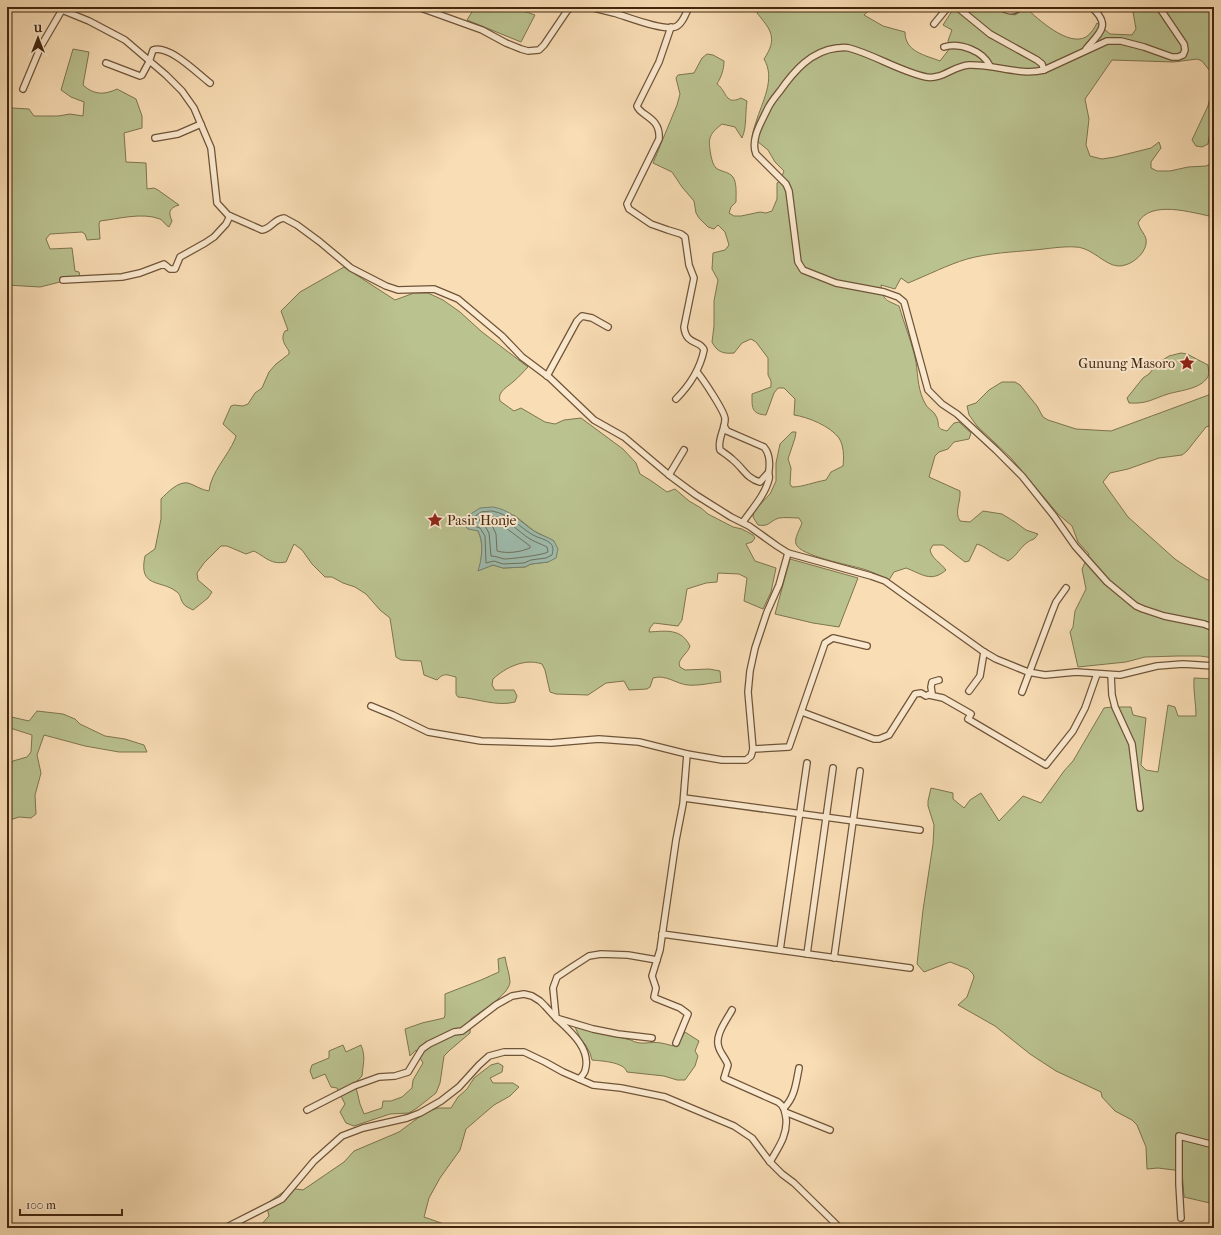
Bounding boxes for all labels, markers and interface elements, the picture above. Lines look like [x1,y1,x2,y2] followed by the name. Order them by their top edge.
[18,18,58,58] north arrow
[33,22,43,35] text: U
[1178,354,1196,372] place icon: Gunung Masoro
[1078,355,1175,372] place label: Gunung Masoro
[426,511,444,529] place icon: Pasir Honje
[447,512,517,529] place label: Pasir Honje
[20,1191,122,1217] scale bar
[26,1198,56,1212] text: 100 m

